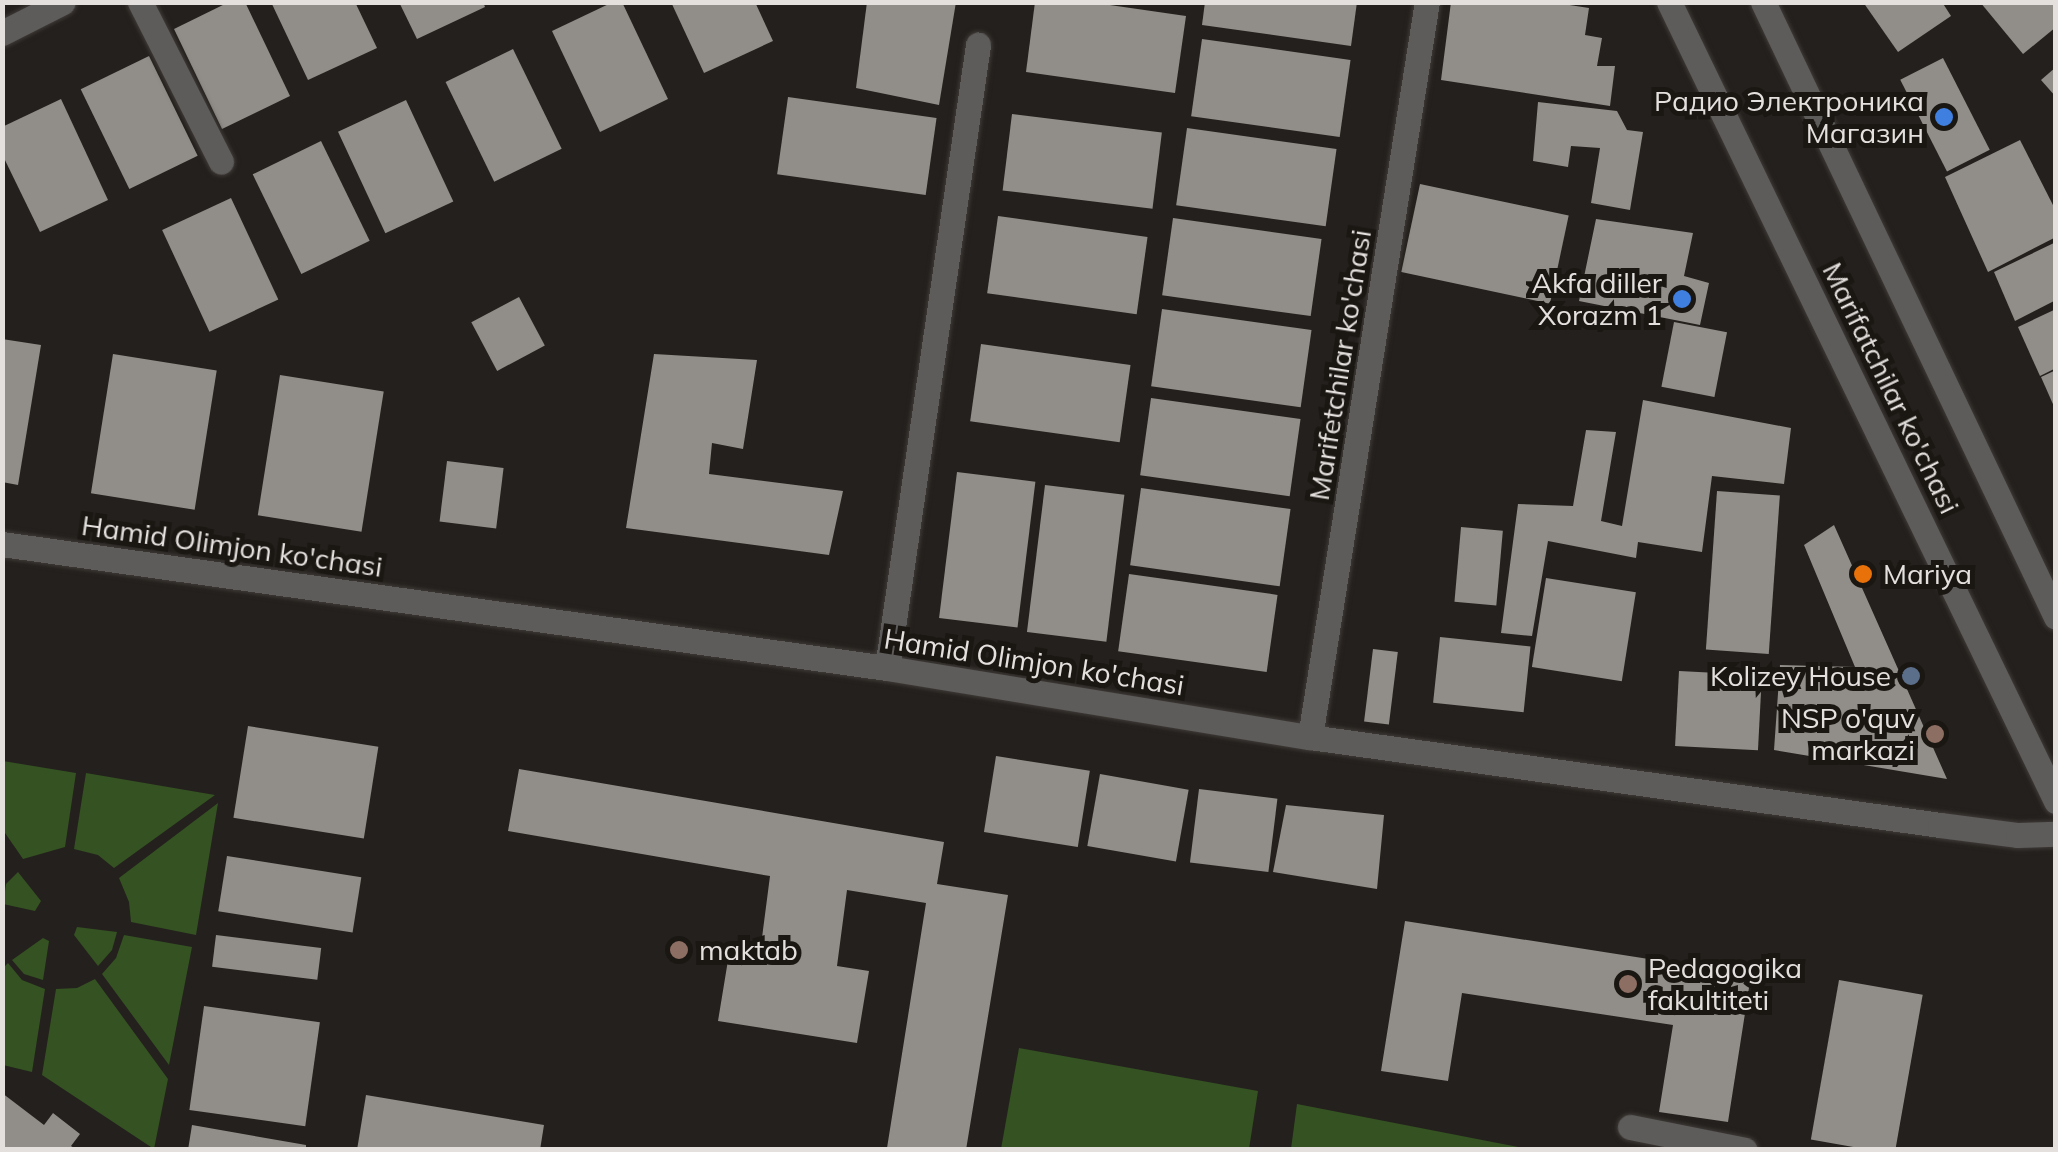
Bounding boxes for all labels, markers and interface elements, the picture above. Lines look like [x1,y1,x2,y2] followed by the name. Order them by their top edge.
[1654,84,1924,150] place label: Радио Электроника Магазин
[1933,106,1955,128] marker: Радио Электроника Магазин
[1302,227,1378,503] street label: Marifetchilar ko'chasi
[1816,257,1966,519] street label: Marifatchilar ko'chasi
[1531,266,1662,332] place label: Akfa diller Xorazm 1
[1671,288,1693,310] marker: Akfa diller Xorazm 1
[79,508,385,584] street label: Hamid Olimjon ko'chasi
[1883,557,1972,591] place label: Mariya
[1852,563,1874,585] marker: Mariya
[882,622,1186,702] street label: Hamid Olimjon ko'chasi
[1710,659,1891,693] place label: Kolizey House
[1900,665,1922,687] marker: Kolizey House
[1781,701,1915,767] place label: NSP o'quv markazi
[1924,723,1946,745] marker: NSP o'quv markazi
[699,933,798,967] place label: maktab
[668,939,690,961] marker: maktab
[1648,951,1802,1017] place label: Pedagogika fakultiteti
[1617,973,1639,995] marker: Pedagogika fakultiteti

